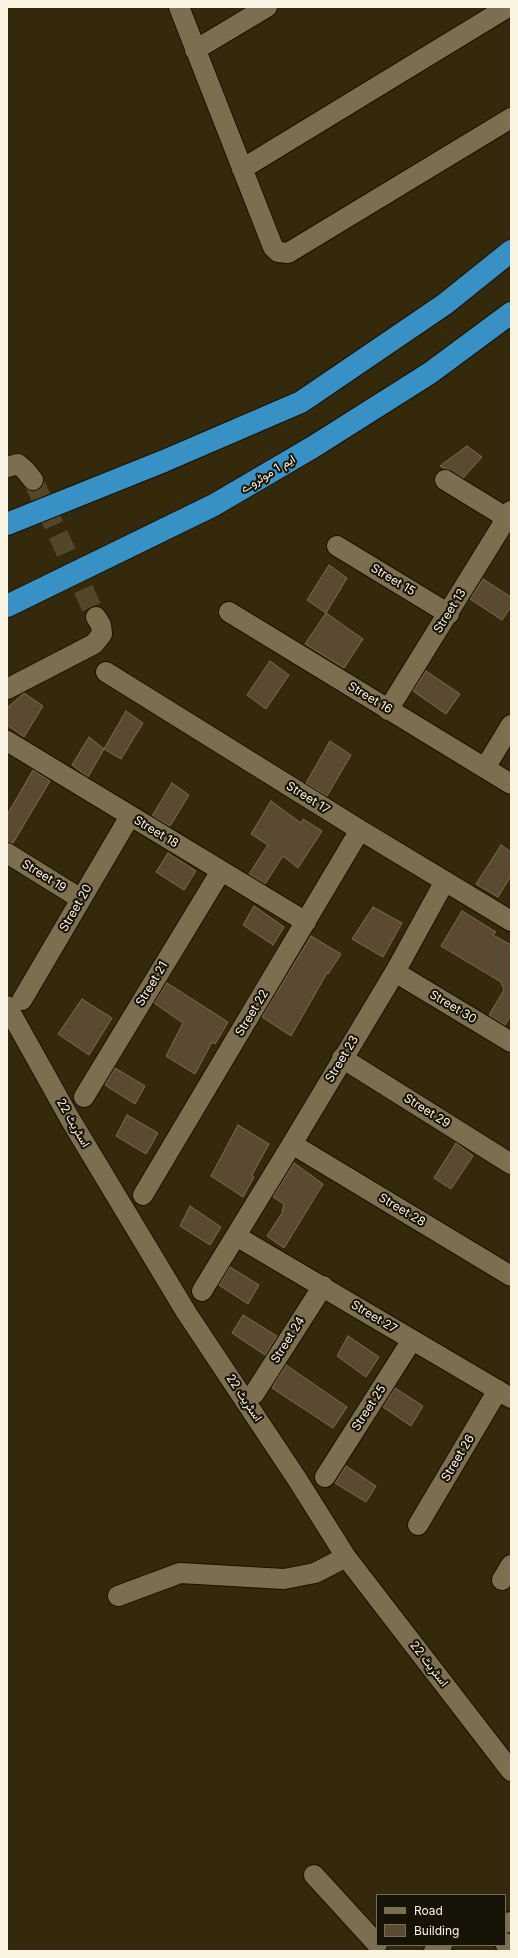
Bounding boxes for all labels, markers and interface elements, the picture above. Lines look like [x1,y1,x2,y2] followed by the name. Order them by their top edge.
[238,452,298,496] street label: ایم 1 موٹروے
[368,561,418,599] street label: Street 15
[431,586,469,636] street label: Street 13
[345,679,395,717] street label: Street 16
[283,779,333,817] street label: Street 17
[131,813,181,851] street label: Street 18
[19,857,69,895] street label: Street 19
[57,882,95,934] street label: Street 20
[133,959,171,1009] street label: Street 21
[232,987,272,1039] street label: Street 22
[427,987,479,1027] street label: Street 30
[322,1033,362,1085] street label: Street 23
[401,1091,453,1131] street label: Street 29
[53,1096,93,1150] street label: اسٹریٹ 22
[376,1190,428,1230] street label: Street 28
[348,1298,400,1336] street label: Street 27
[268,1314,308,1366] street label: Street 24
[223,1372,265,1424] street label: اسٹریٹ 22
[349,1382,389,1434] street label: Street 25
[438,1432,478,1484] street label: Street 26
[407,1638,451,1690] street label: اسٹریٹ 22
[376,1894,506,1946] legend
[414,1903,443,1918] text: Road
[414,1923,459,1938] text: Building

